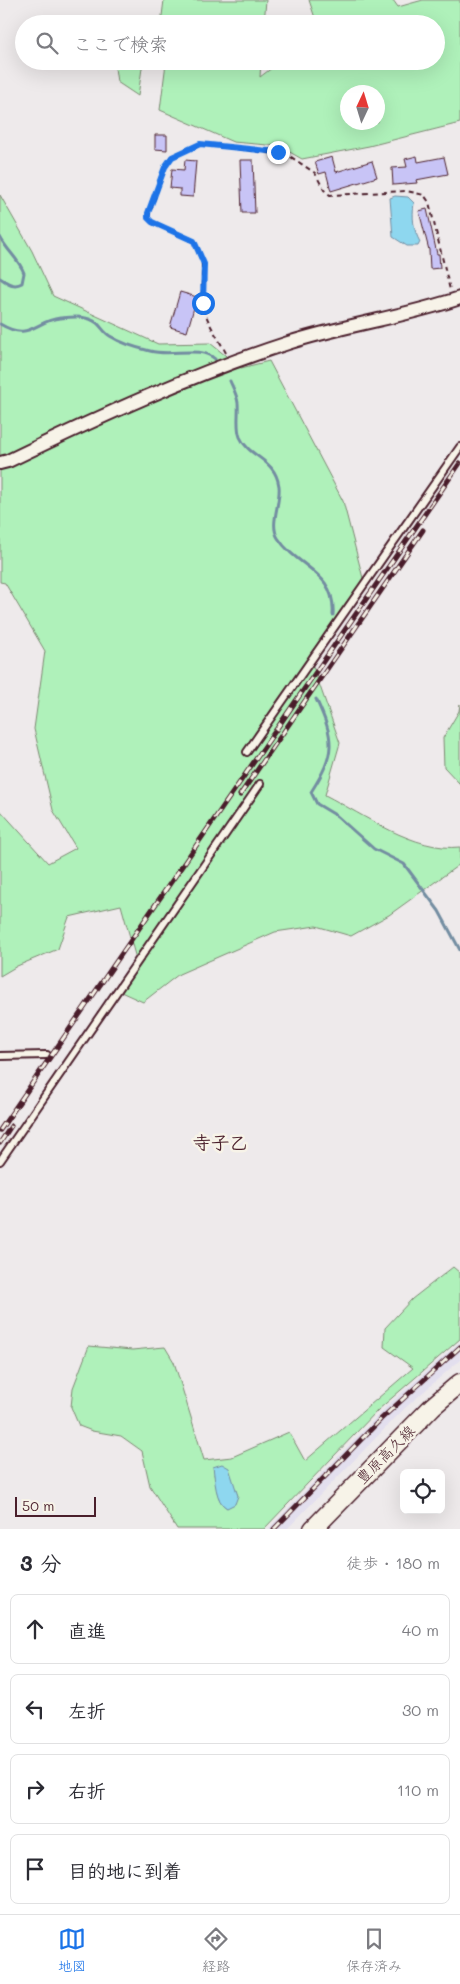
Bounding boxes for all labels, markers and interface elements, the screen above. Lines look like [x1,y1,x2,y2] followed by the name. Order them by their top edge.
[15,15,445,70] search box
[33,29,61,57] icon: search
[73,31,168,56] text: ここで検索
[340,85,385,130] north arrow
[267,141,290,164] route end
[192,292,215,315] route start
[193,1130,247,1154] district label: 寺子乙
[351,1420,419,1488] street label: 豊原高久線
[400,1469,445,1514] map controls
[400,1469,445,1514] button: locate
[15,1494,96,1517] scale bar
[22,1496,54,1515] text: 50 m
[20,1549,61,1576] text: 3 分
[346,1552,440,1573] text: 徒歩 · 180 m
[21,1615,49,1643] icon: ahead
[68,1618,106,1643] text: 直進
[402,1619,439,1640] text: 40 m
[21,1695,49,1723] icon: left
[68,1698,106,1723] text: 左折
[402,1699,439,1720] text: 30 m
[21,1775,49,1803] icon: right
[68,1778,106,1803] text: 右折
[397,1779,439,1800] text: 110 m
[21,1855,49,1883] icon: arrive
[68,1858,182,1883] text: 目的地に到着
[58,1925,86,1975] tab: 地図
[202,1925,230,1975] tab: 経路
[346,1925,402,1975] tab: 保存済み

